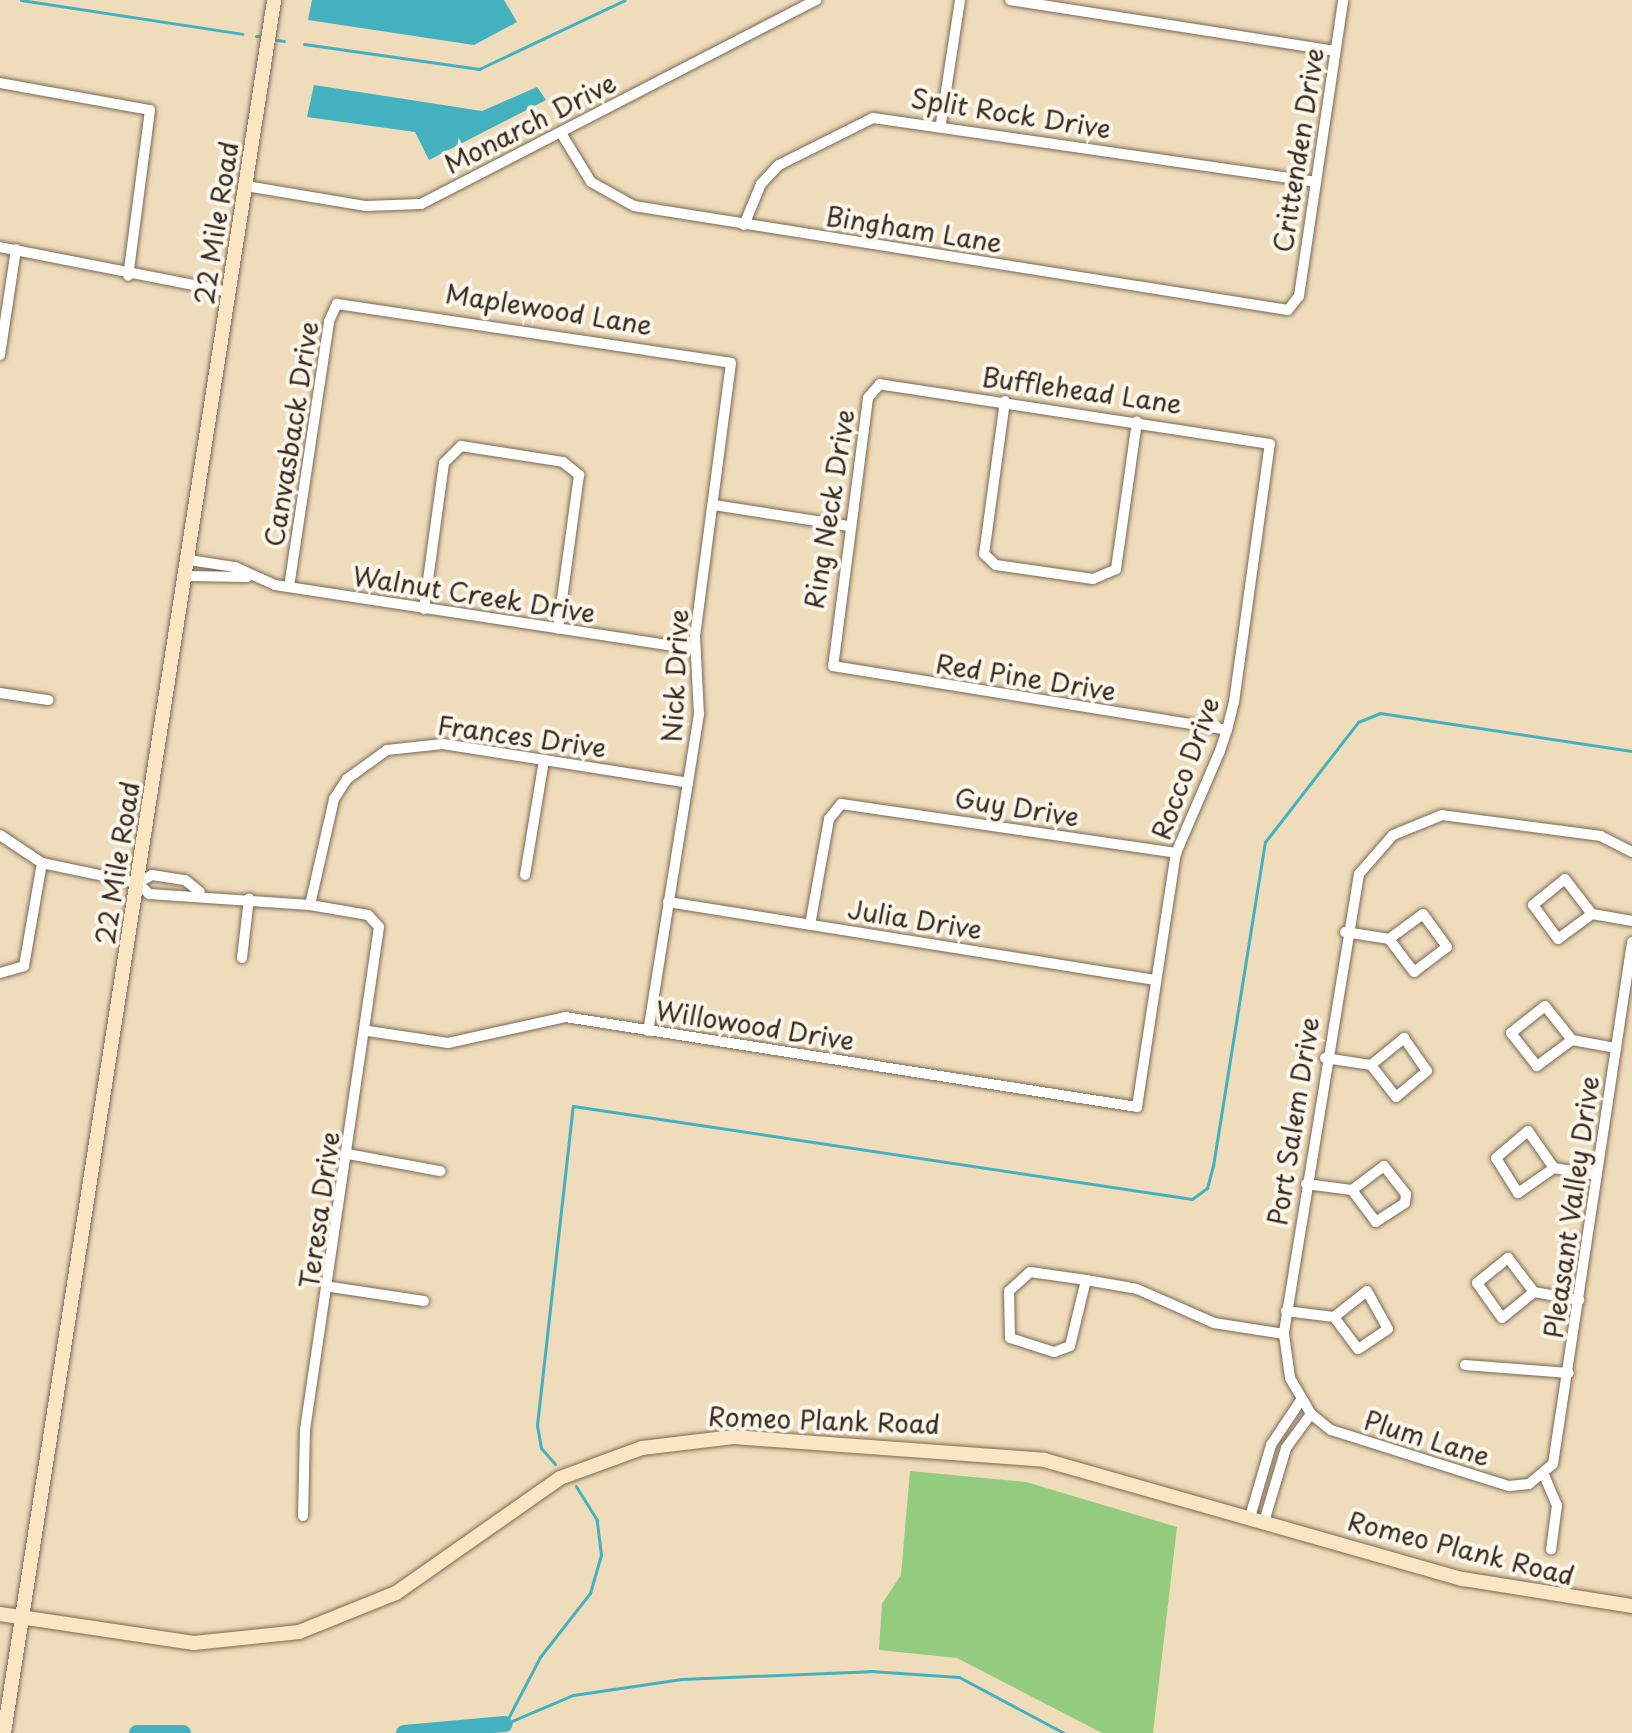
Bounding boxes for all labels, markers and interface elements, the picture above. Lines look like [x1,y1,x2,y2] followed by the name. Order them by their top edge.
[1266,45,1330,255] street label: Crittenden Drive
[439,67,621,179] street label: Monarch Drive
[909,82,1113,144] street label: Split Rock Drive
[187,137,245,309] street label: 22 Mile Road
[823,200,1005,258] street label: Bingham Lane
[443,277,655,341] street label: Maplewood Lane
[258,319,324,549] street label: Canvasback Drive
[979,360,1185,420] street label: Bufflehead Lane
[798,406,860,612] street label: Ring Neck Drive
[349,559,599,629] street label: Walnut Creek Drive
[656,609,694,743] street label: Nick Drive
[933,647,1119,707] street label: Red Pine Drive
[1145,693,1225,843] street label: Rocco Drive
[435,709,609,763] street label: Frances Drive
[88,777,146,949] street label: 22 Mile Road
[952,782,1082,832] street label: Guy Drive
[845,893,985,945] street label: Julia Drive
[653,994,857,1056] street label: Willowood Drive
[1261,1013,1325,1229] street label: Port Salem Drive
[1537,1073,1605,1341] street label: Pleasant Valley Drive
[293,1130,345,1290] street label: Teresa Drive
[707,1400,941,1440] street label: Romeo Plank Road
[1360,1404,1494,1472] street label: Plum Lane
[1344,1505,1578,1591] street label: Romeo Plank Road

